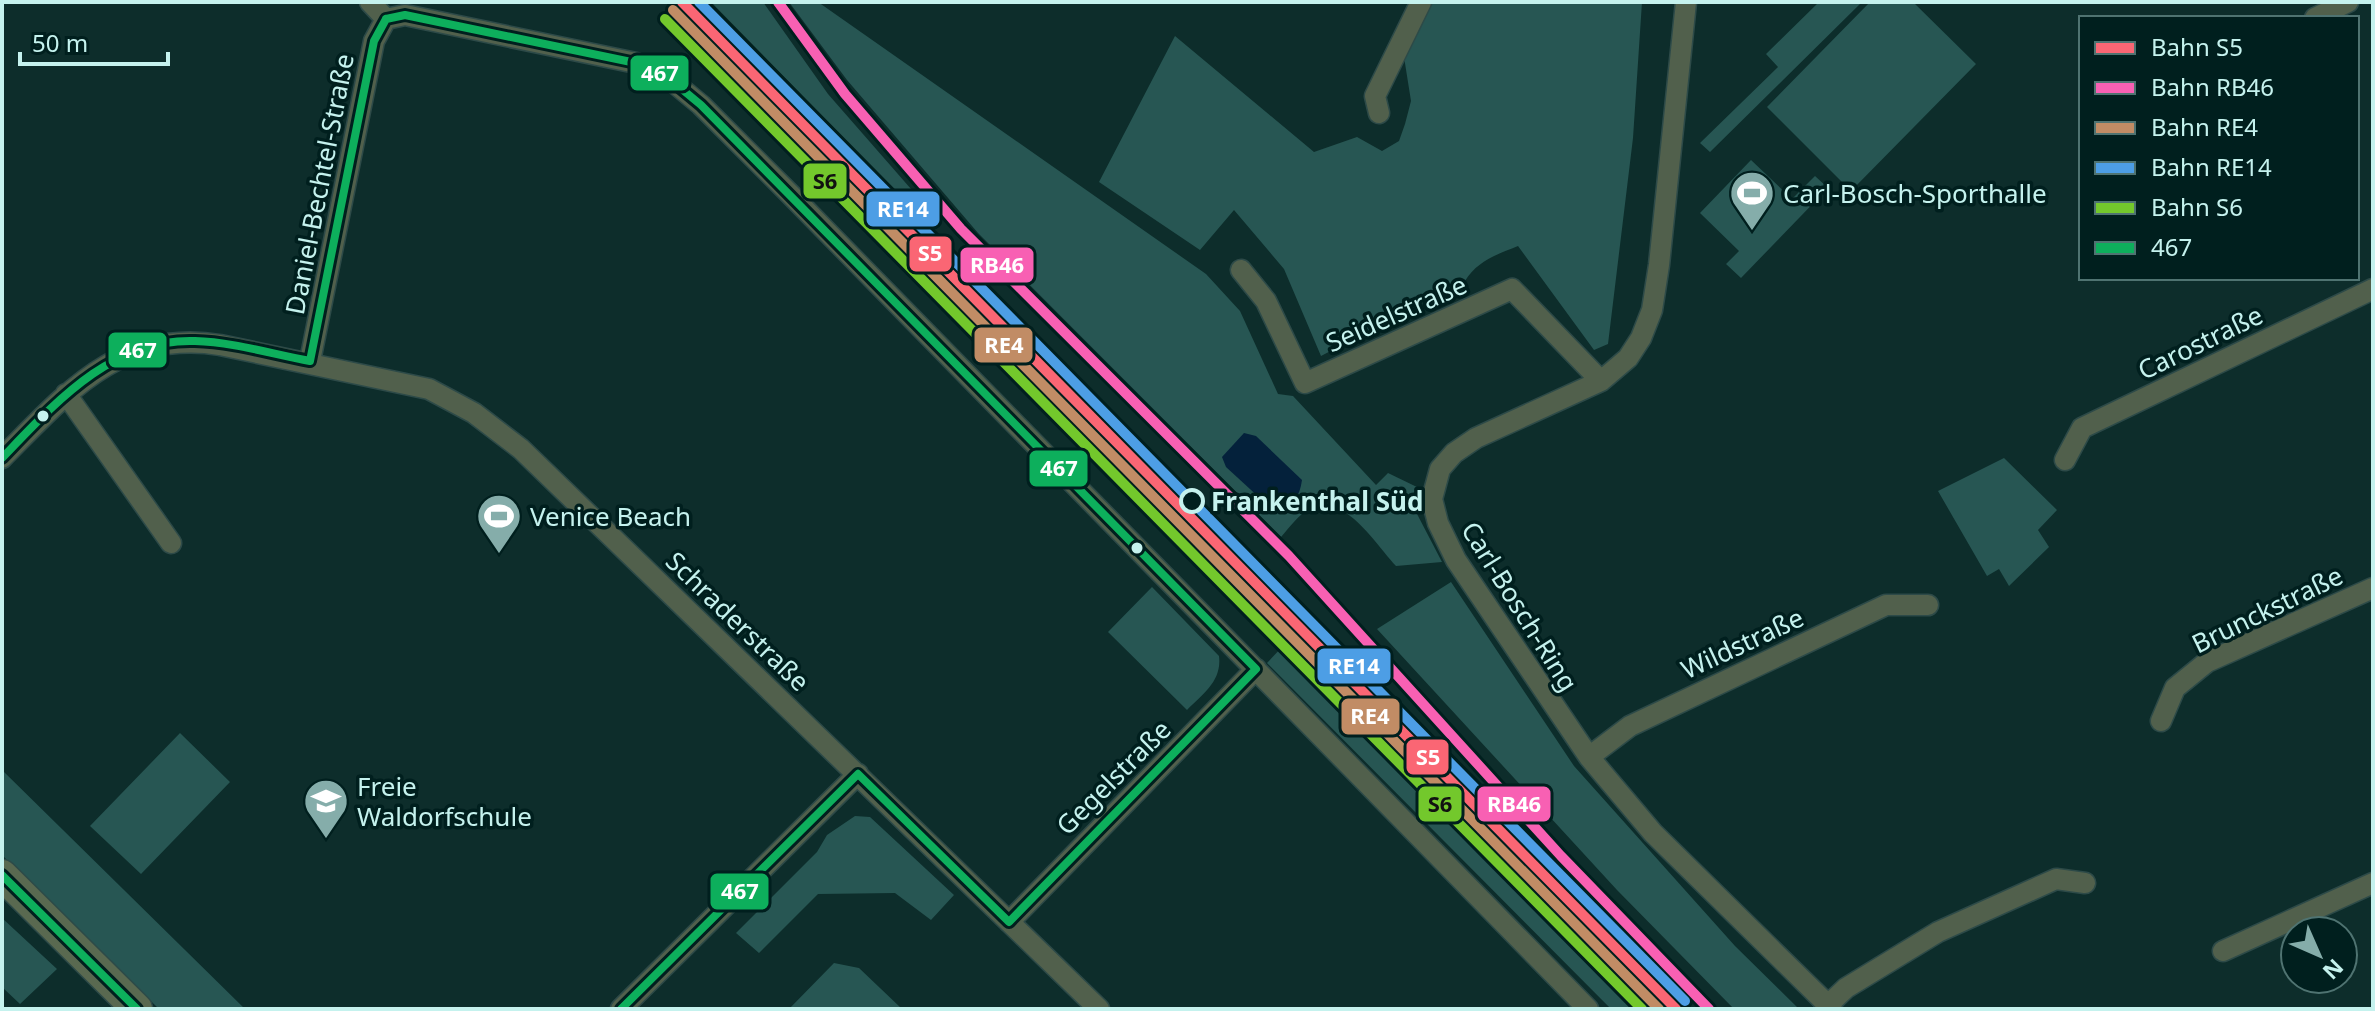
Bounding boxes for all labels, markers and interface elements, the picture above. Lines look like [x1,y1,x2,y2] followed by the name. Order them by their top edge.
[20,16,168,66] scale bar
[2079,16,2359,280] legend
[32,26,88,59] text: 50 m
[2151,30,2243,63] text: Bahn S5
[276,51,362,317] street label: Daniel-Bechtel-Straße
[629,54,690,92] line badge: 467
[641,57,679,87] text: 467
[2151,70,2274,103] text: Bahn RB46
[2151,110,2258,143] text: Bahn RE4
[2151,150,2272,183] text: Bahn RE14
[802,162,848,200] line badge: S6
[813,165,837,195] text: S6
[1728,169,1776,232] sports icon: Carl-Bosch-Sporthalle
[1783,175,2047,211] place label: Carl-Bosch-Sporthalle
[865,190,941,228] line badge: RE14
[2151,190,2243,223] text: Bahn S6
[877,193,929,223] text: RE14
[2151,230,2192,263] text: 467
[908,235,953,273] line badge: S5
[918,237,942,267] text: S5
[959,246,1035,284] line badge: RB46
[970,249,1024,279] text: RB46
[1320,266,1472,360] street label: Seidelstraße
[2132,296,2268,388] street label: Carostraße
[973,326,1034,364] line badge: RE4
[984,329,1024,359] text: RE4
[107,331,168,369] line badge: 467
[119,334,157,364] text: 467
[35,408,51,424] unlabelled marker
[1028,449,1089,488] line badge: 467
[1040,452,1078,482] text: 467
[1211,483,1423,519] place label: Frankenthal Süd
[1180,489,1204,513] marker: Frankenthal Süd
[475,492,523,555] sports icon: Venice Beach
[530,498,691,534] place label: Venice Beach
[1453,514,1587,698] street label: Carl-Bosch-Ring
[1129,540,1145,556] unlabelled marker
[658,543,818,699] street label: Schraderstraße
[2185,557,2349,661] street label: Brunckstraße
[1675,599,1809,687] street label: Wildstraße
[1316,647,1392,685] line badge: RE14
[1328,650,1380,680] text: RE14
[1340,697,1401,736] line badge: RE4
[1350,700,1390,730] text: RE4
[1048,712,1178,842] street label: Gegelstraße
[1405,738,1450,776] line badge: S5
[1416,741,1440,771] text: S5
[357,768,532,834] place label: Freie Waldorfschule
[302,777,350,840] school or university icon: Freie Waldorfschule
[1417,785,1463,823] line badge: S6
[1476,785,1552,823] line badge: RB46
[1428,788,1452,818] text: S6
[1487,788,1541,818] text: RB46
[709,872,770,911] line badge: 467
[721,875,759,905] text: 467
[2279,915,2359,995] north arrow
[2317,953,2351,987] text: N

